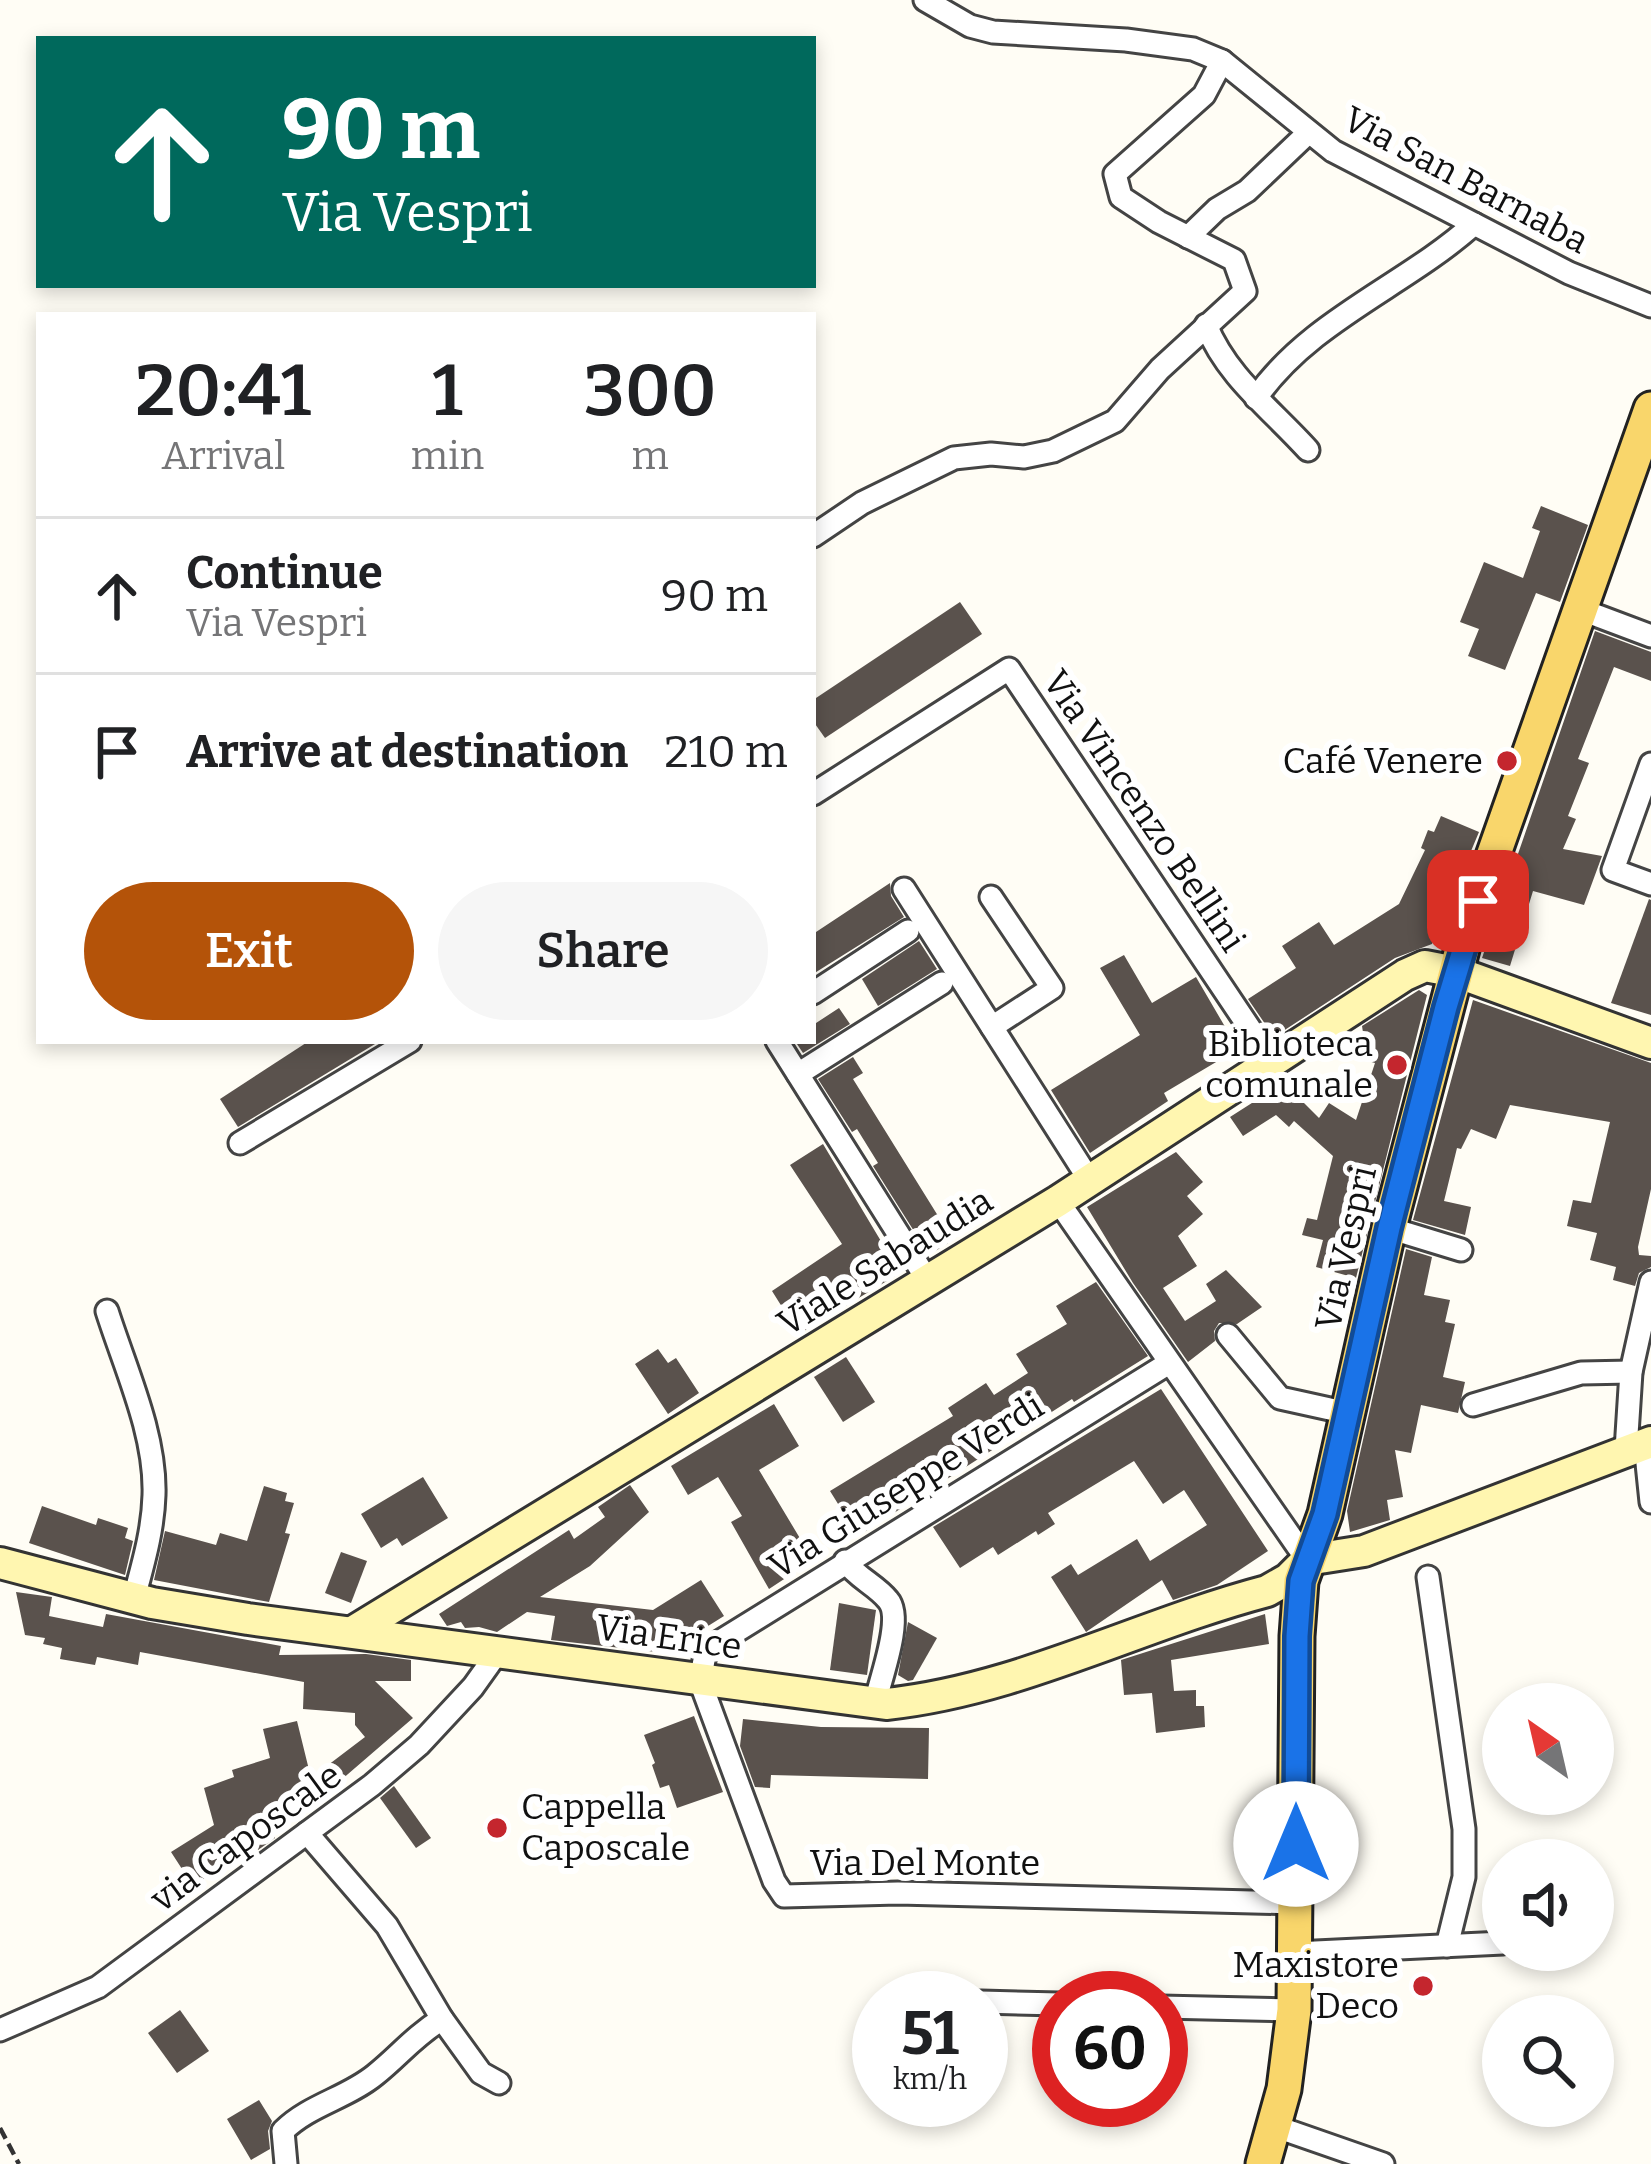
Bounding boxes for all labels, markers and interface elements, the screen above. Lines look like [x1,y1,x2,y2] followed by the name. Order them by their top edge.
[282,79,480,180] text: 90 m
[84,84,240,240] icon: ahead
[1336,97,1596,263] street label: Via San Barnaba
[282,181,533,245] text: Via Vespri
[135,348,311,434] text: 20:41
[432,348,463,434] text: 1
[584,348,717,434] text: 300
[162,433,285,479] text: Arrival
[411,433,484,479] text: min
[631,433,669,479] text: m
[186,546,383,600] text: Continue
[84,563,150,629] icon: ahead
[661,569,768,623] text: 90 m
[186,600,367,646] text: Via Vespri
[1033,662,1255,960] street label: Via Vincenzo Bellini
[84,719,150,785] icon: arrive
[186,725,628,779] text: Arrive at destination
[664,725,788,779] text: 210 m
[1282,739,1483,783] place label: Café Venere
[1494,748,1520,774] marker: Café Venere
[1427,850,1529,952] pin
[1445,868,1511,934] icon: arrive
[84,882,414,1020] button: Exit
[438,882,768,1020] button: Share
[1205,1022,1373,1107] place label: Biblioteca comunale
[1384,1052,1410,1078] marker: Biblioteca comunale
[1306,1162,1386,1334] street label: Via Vespri
[769,1178,1001,1346] street label: Viale Sabaudia
[760,1384,1052,1588] street label: Via Giuseppe Verdi
[594,1605,744,1669] street label: Via Erice
[1482,1683,1614,1815] north arrow
[1482,1683,1614,2127] map controls
[141,1753,350,1922] street label: via Caposcale
[1233,1781,1359,1907] position arrow
[521,1785,690,1870] place label: Cappella Caposcale
[484,1815,510,1841] marker: Cappella Caposcale
[1482,1839,1614,1971] button: sound
[810,1841,1040,1885] street label: Via Del Monte
[1233,1943,1399,2028] place label: Maxistore Deco
[1032,1971,1188,2127] speed limit sign: 60
[1410,1973,1436,1999] marker: Maxistore Deco
[1482,1995,1614,2127] button: search
[901,1998,959,2070] text: 51
[893,2061,967,2097] text: km/h

